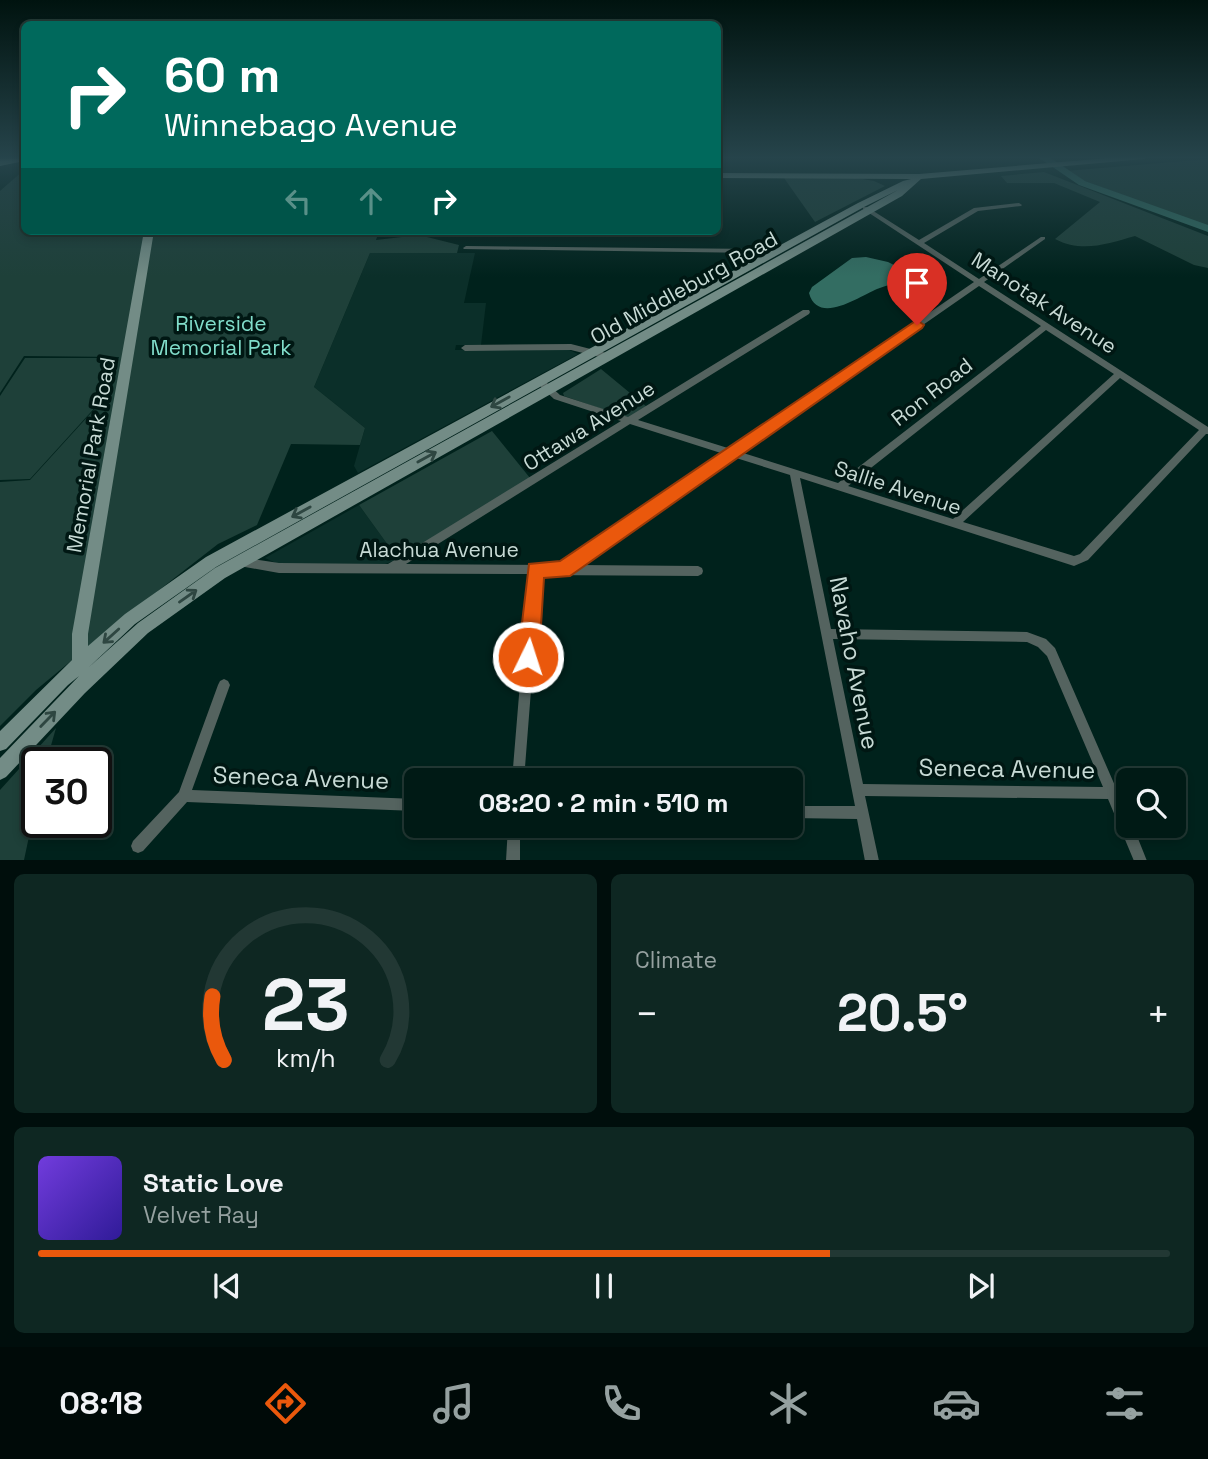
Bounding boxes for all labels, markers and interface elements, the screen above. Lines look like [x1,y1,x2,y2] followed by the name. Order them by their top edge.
[164,44,280,106] text: 60 m
[49,49,140,140] icon: right
[164,105,458,145] text: Winnebago Avenue
[279,182,317,220] icon: left
[352,182,390,220] icon: ahead
[425,182,463,220] icon: right
[585,225,782,350] street label: Old Middleburg Road
[966,246,1122,360] street label: Manotak Avenue
[887,253,947,325] pin
[898,264,936,302] icon: arrive
[151,310,292,361] park label: Riverside Memorial Park
[886,351,978,432] street label: Ron Road
[60,355,121,555] street label: Memorial Park Road
[518,374,660,477] street label: Ottawa Avenue
[490,395,510,409] one-way arrow
[416,450,436,464] one-way arrow
[831,454,965,521] street label: Sallie Avenue
[291,505,311,519] one-way arrow
[359,536,519,563] street label: Alachua Avenue
[823,574,886,752] street label: Navaho Avenue
[178,589,197,603] one-way arrow
[491,620,565,694] position arrow
[102,628,120,644] one-way arrow
[40,711,57,728] one-way arrow
[21,747,112,838] speed limit sign: 30
[918,751,1096,786] street label: Seneca Avenue
[212,759,390,796] street label: Seneca Avenue
[1116,768,1186,838] map controls
[1116,768,1186,838] button: search
[479,786,728,820] text: 08:20 · 2 min · 510 m
[635,945,717,975] text: Climate
[262,958,349,1051] text: 23
[837,980,968,1046] text: 20.5°
[635,990,659,1038] text: −
[1146,990,1170,1038] text: +
[276,1041,335,1073] text: km/h
[143,1166,284,1200] text: Static Love
[143,1200,259,1230] text: Velvet Ray
[208,1267,246,1305] icon: previous
[585,1267,623,1305] icon: pause
[962,1267,1000,1305] icon: next
[261,1379,310,1428] icon: directions
[429,1379,478,1428] icon: music
[597,1379,646,1428] icon: phone
[764,1379,813,1428] icon: climate
[932,1379,981,1428] icon: car
[1100,1379,1149,1428] icon: filters
[59,1383,142,1423] text: 08:18

